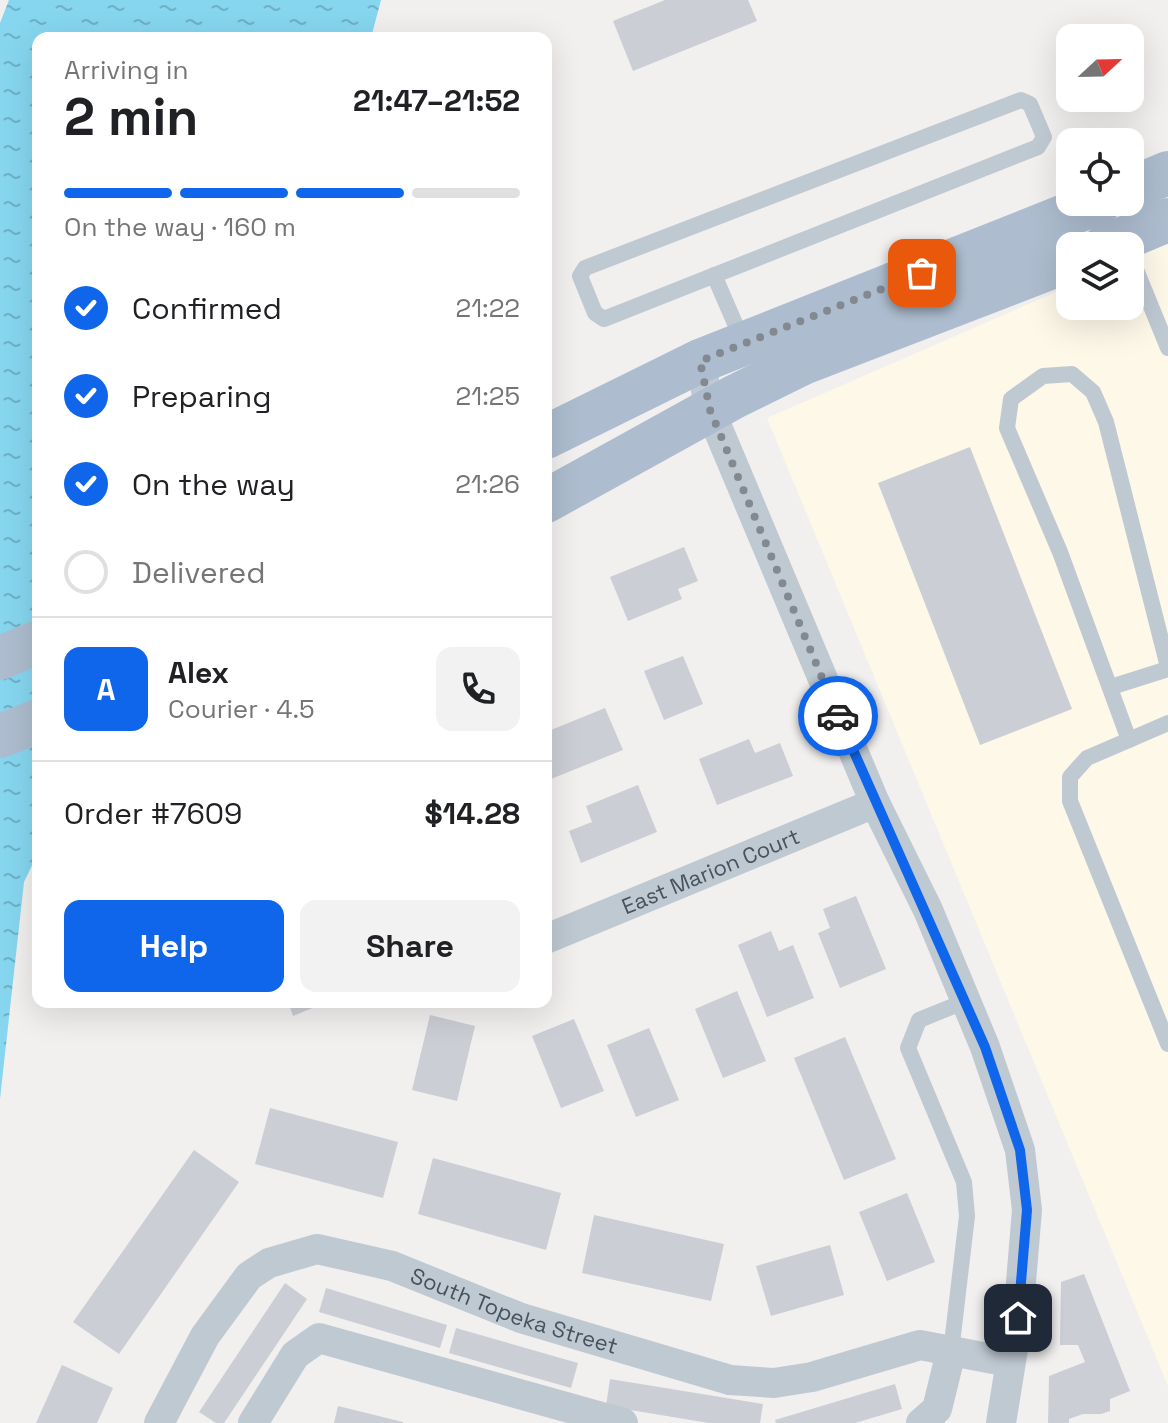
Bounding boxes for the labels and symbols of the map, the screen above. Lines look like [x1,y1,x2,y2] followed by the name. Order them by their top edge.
[1056,24,1144,112] north arrow
[888,239,956,307] pin
[798,676,878,756] courier
[617,822,804,920] street label: East Marion Court
[407,1261,621,1360] street label: South Topeka Street
[984,1284,1052,1352] pin

